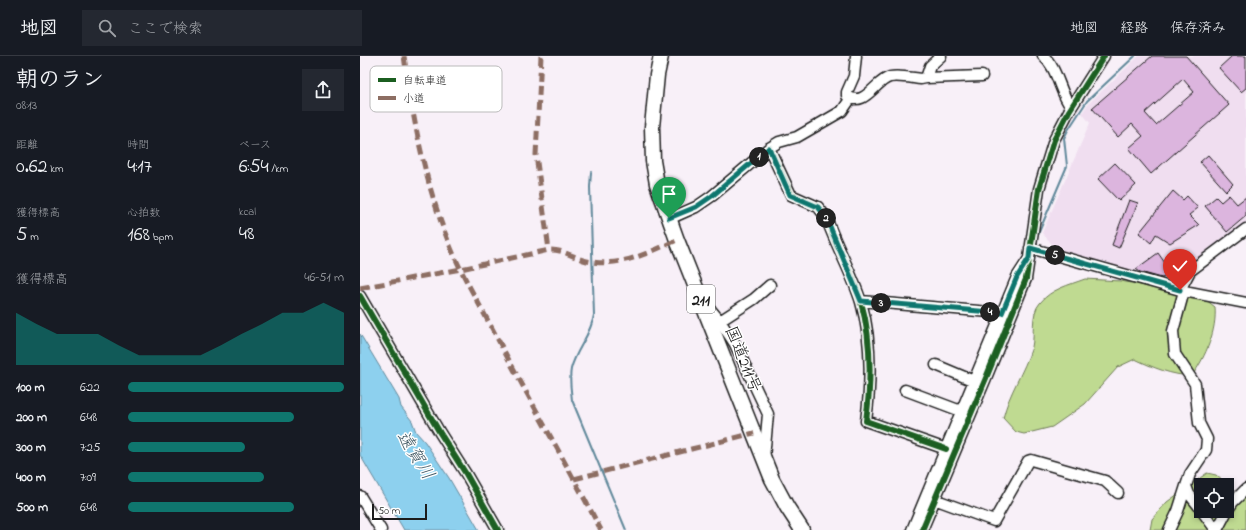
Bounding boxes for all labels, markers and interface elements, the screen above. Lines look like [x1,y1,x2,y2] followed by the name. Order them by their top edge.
[82,10,362,46] search box
[20,16,58,43] text: 地図
[96,17,118,39] icon: search
[128,18,203,40] text: ここで検索
[1070,18,1098,39] text: 地図
[1120,18,1148,39] text: 経路
[1170,18,1226,39] text: 保存済み
[16,65,104,97] text: 朝のラン
[370,66,502,112] legend
[302,69,344,111] button: share
[403,73,447,89] text: 自転車道
[403,91,425,107] text: 小道
[16,96,37,115] text: 08:13
[16,137,38,153] text: 距離
[127,137,149,153] text: 時間
[239,137,271,153] text: ペース
[749,147,769,167] pin: 1
[757,149,761,165] text: 1
[16,153,47,182] text: 0.62
[127,153,152,182] text: 4:17
[239,153,269,182] text: 6:54
[47,161,64,177] text: km
[269,161,288,177] text: /km
[652,177,686,218] pin
[658,183,680,205] icon: arrive
[239,204,256,220] text: kcal
[16,205,60,221] text: 獲得標高
[127,205,160,221] text: 心拍数
[816,208,836,228] pin: 2
[823,210,829,226] text: 2
[239,220,254,249] text: 48
[16,221,27,250] text: 5
[127,221,150,250] text: 168
[27,229,39,245] text: m
[150,229,173,245] text: bpm
[1045,245,1065,265] pin: 5
[1052,247,1058,263] text: 5
[1163,249,1197,290] pin
[1169,255,1191,277] icon: check
[304,268,344,287] text: 46–51 m
[16,270,68,289] text: 獲得標高
[687,285,715,313] road number: 211
[871,293,891,313] pin: 3
[879,295,883,311] text: 3
[980,302,1000,322] pin: 4
[988,304,992,320] text: 4
[718,322,767,397] street label: 国道211号
[16,378,45,397] text: 100 m
[80,378,100,397] text: 6:22
[16,408,47,427] text: 200 m
[80,408,97,427] text: 6:48
[389,426,440,486] water label: 遠賀川
[16,438,46,457] text: 300 m
[80,438,100,457] text: 7:25
[16,468,46,487] text: 400 m
[80,468,96,487] text: 7:09
[1194,478,1234,518] map controls
[1194,478,1234,518] button: locate
[16,498,48,517] text: 500 m
[80,498,97,517] text: 6:48
[372,502,427,521] scale bar
[378,503,400,519] text: 50 m

